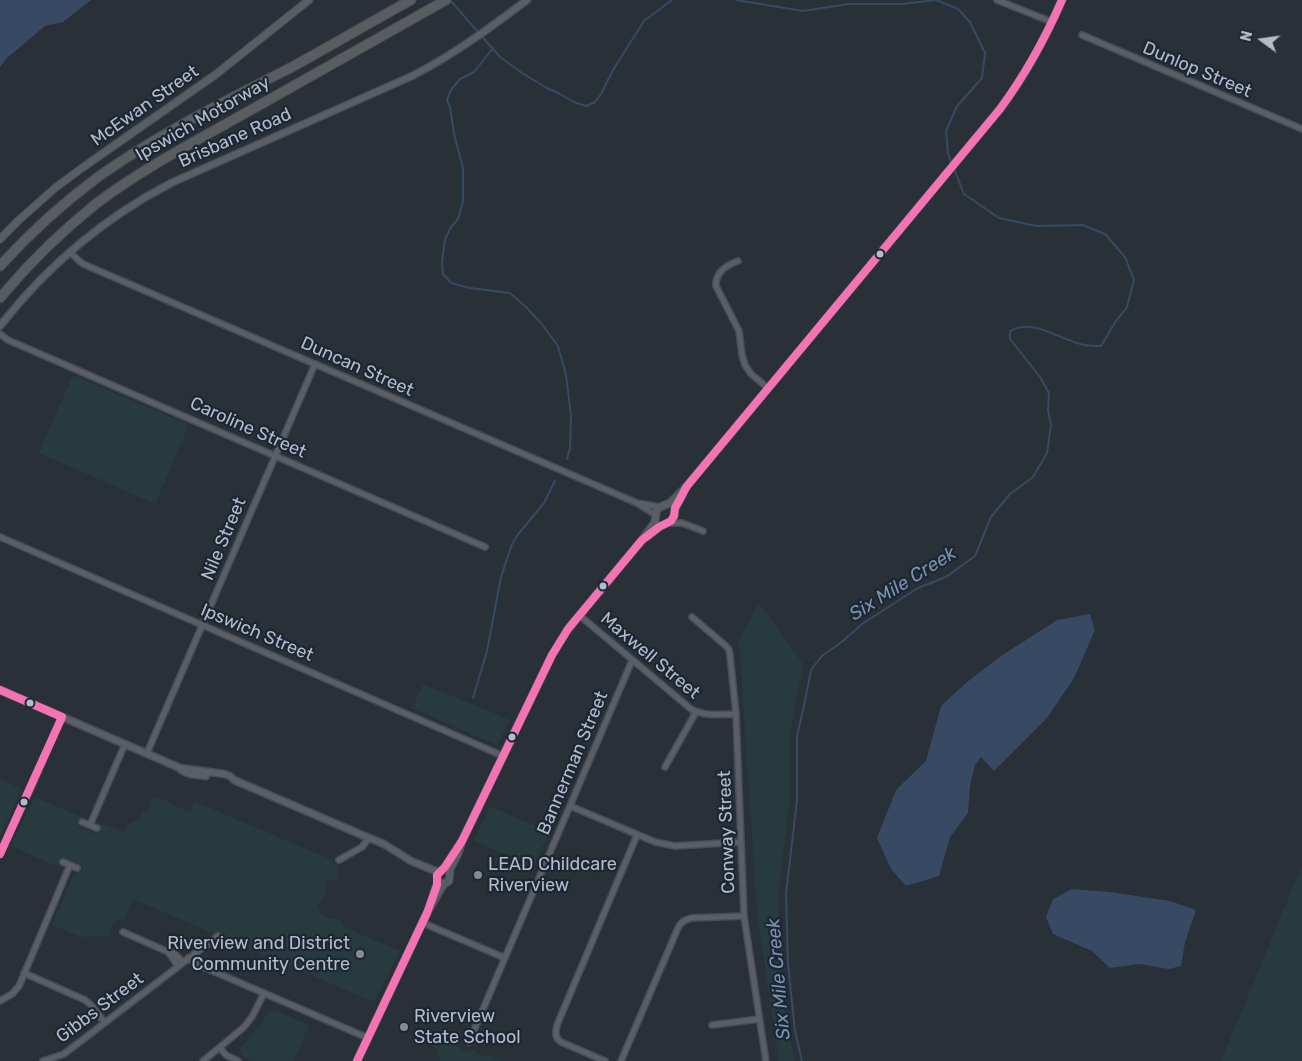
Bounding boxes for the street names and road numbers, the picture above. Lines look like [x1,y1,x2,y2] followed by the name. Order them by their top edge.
[1139,37,1255,103] street label: Dunlop Street
[87,61,203,151] street label: McEwan Street
[132,72,274,166] street label: Ipswich Motorway
[175,104,295,172] street label: Brisbane Road
[297,332,417,402] street label: Duncan Street
[186,393,310,463] street label: Caroline Street
[197,494,251,584] street label: Nile Street
[197,599,317,667] street label: Ipswich Street
[596,608,704,704] street label: Maxwell Street
[533,688,613,838] street label: Bannerman Street
[714,770,740,894] street label: Conway Street
[52,968,148,1048] street label: Gibbs Street

